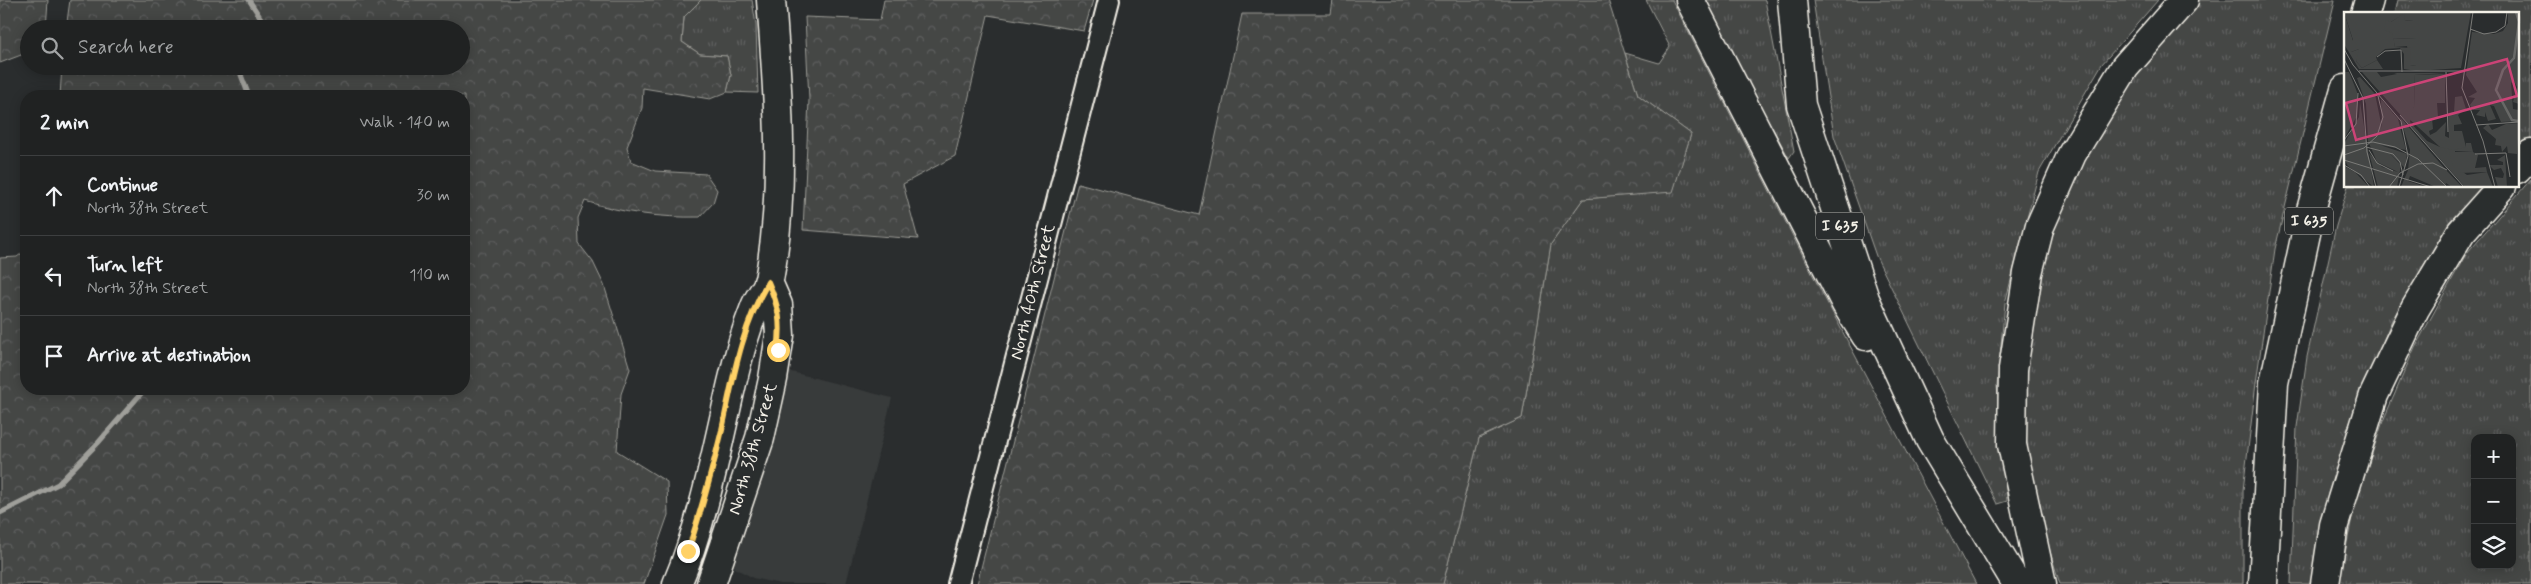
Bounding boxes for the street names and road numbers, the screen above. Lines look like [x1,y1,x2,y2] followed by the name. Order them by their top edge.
[2285,208,2333,235] road number: I 635
[1816,212,1864,240] road number: I 635
[1005,221,1062,362] street label: North 40th Street
[723,380,783,518] street label: North 38th Street

